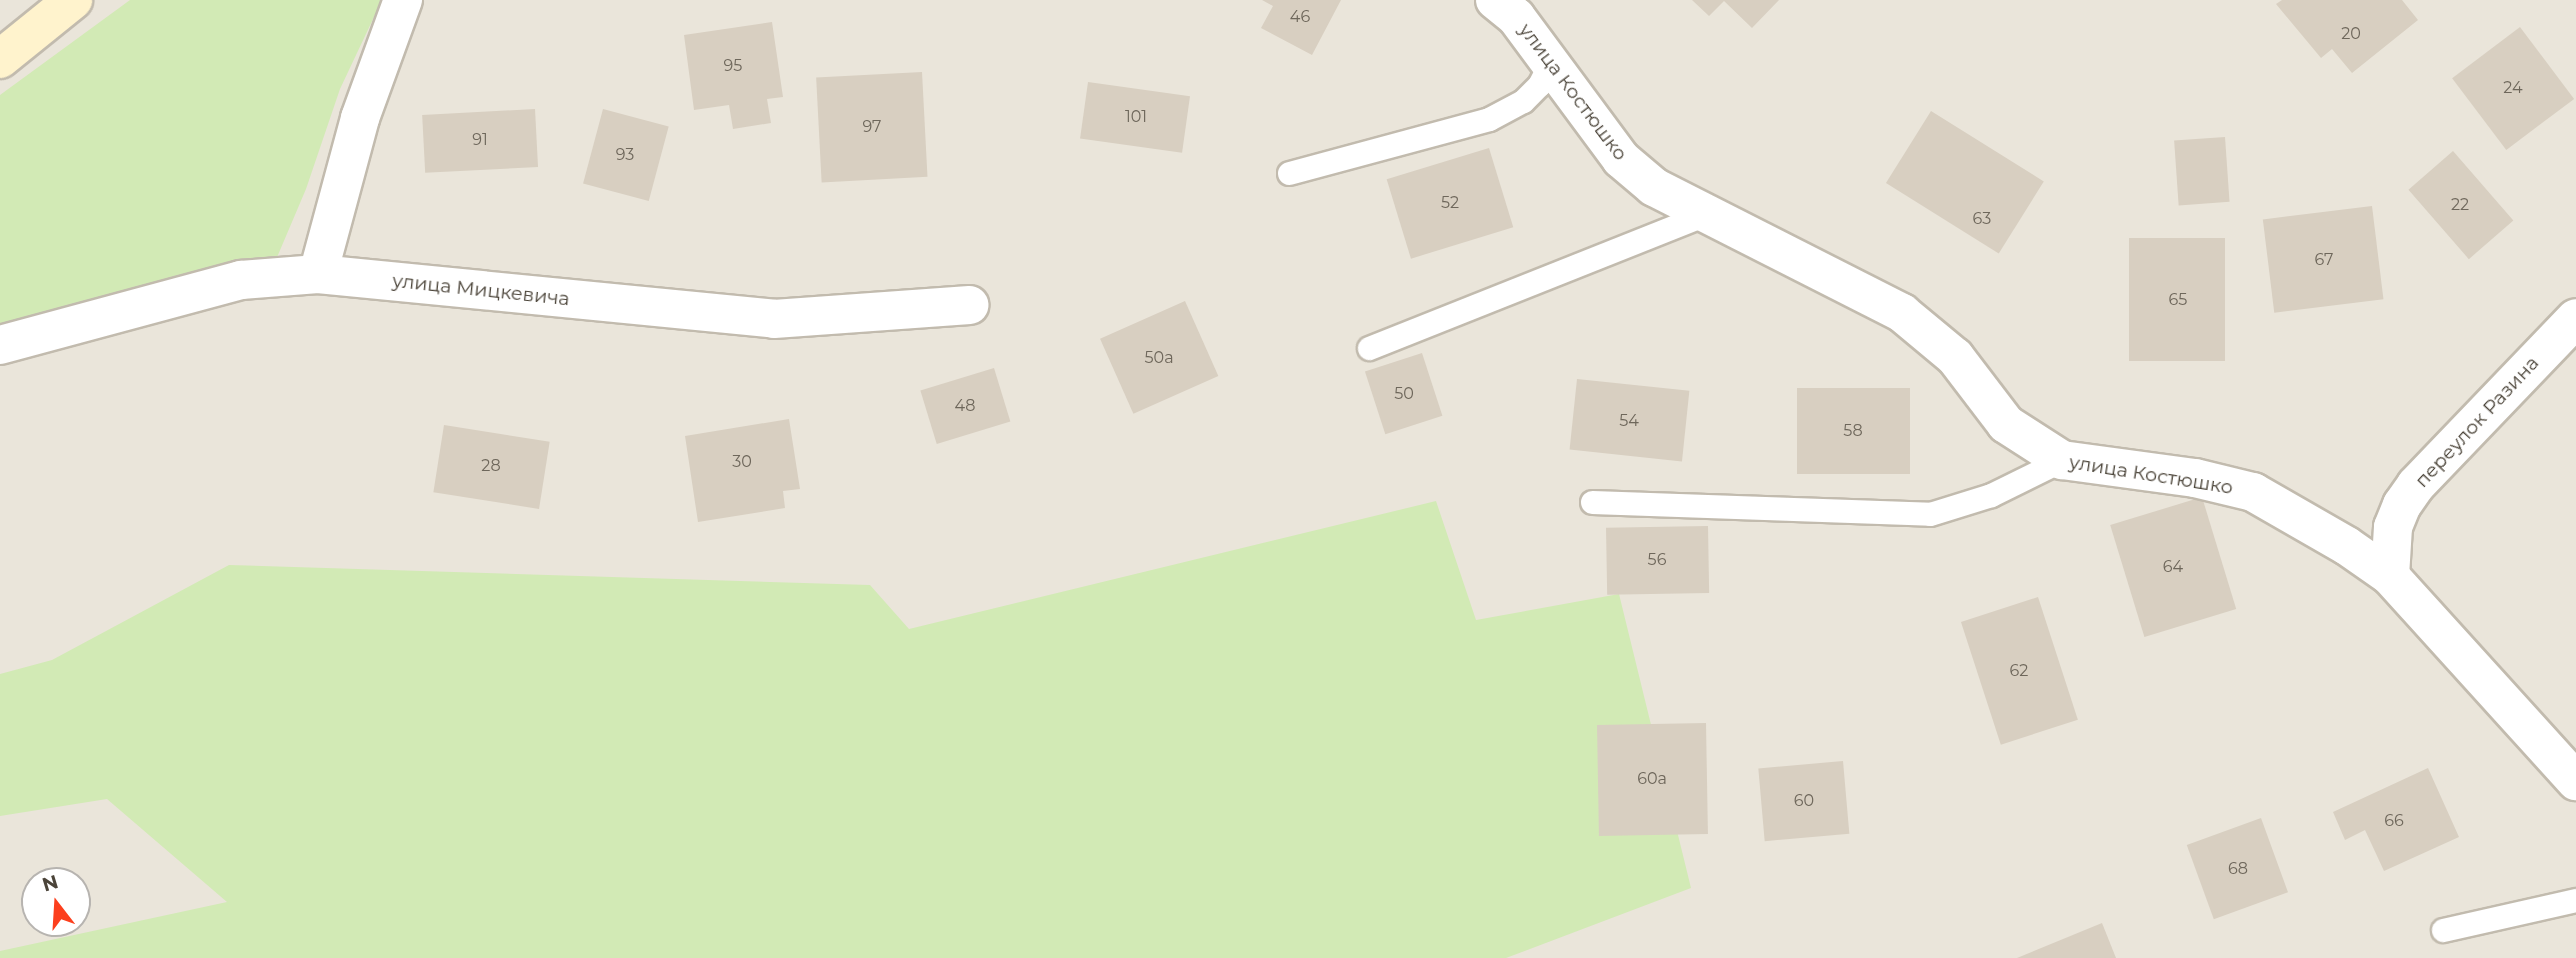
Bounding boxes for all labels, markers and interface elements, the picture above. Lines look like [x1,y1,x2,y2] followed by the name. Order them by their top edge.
[1290,7,1310,27] house number: 46
[1514,19,1632,165] street label: улица Костюшко
[2341,24,2361,44] house number: 20
[724,56,742,76] house number: 95
[2503,78,2523,98] house number: 24
[1125,107,1147,127] house number: 101
[862,117,882,137] house number: 97
[472,130,488,150] house number: 91
[616,145,634,165] house number: 93
[1441,193,1459,213] house number: 52
[2451,195,2469,215] house number: 22
[1973,209,1991,229] house number: 63
[2314,250,2334,270] house number: 67
[391,269,571,311] street label: улица Мицкевича
[2169,290,2187,310] house number: 65
[1145,348,1173,368] house number: 50а
[2410,352,2544,492] street label: переулок Разина
[1394,384,1414,404] house number: 50
[955,396,975,416] house number: 48
[1619,411,1639,431] house number: 54
[1843,421,1863,441] house number: 58
[2067,451,2235,499] street label: улица Костюшко
[732,452,752,472] house number: 30
[481,456,501,476] house number: 28
[1648,550,1666,570] house number: 56
[2163,557,2183,577] house number: 64
[2010,661,2028,681] house number: 62
[1637,769,1667,789] house number: 60а
[1794,791,1814,811] house number: 60
[2384,811,2404,831] house number: 66
[2228,859,2248,879] house number: 68
[21,867,91,937] north arrow
[40,870,61,897] text: N

